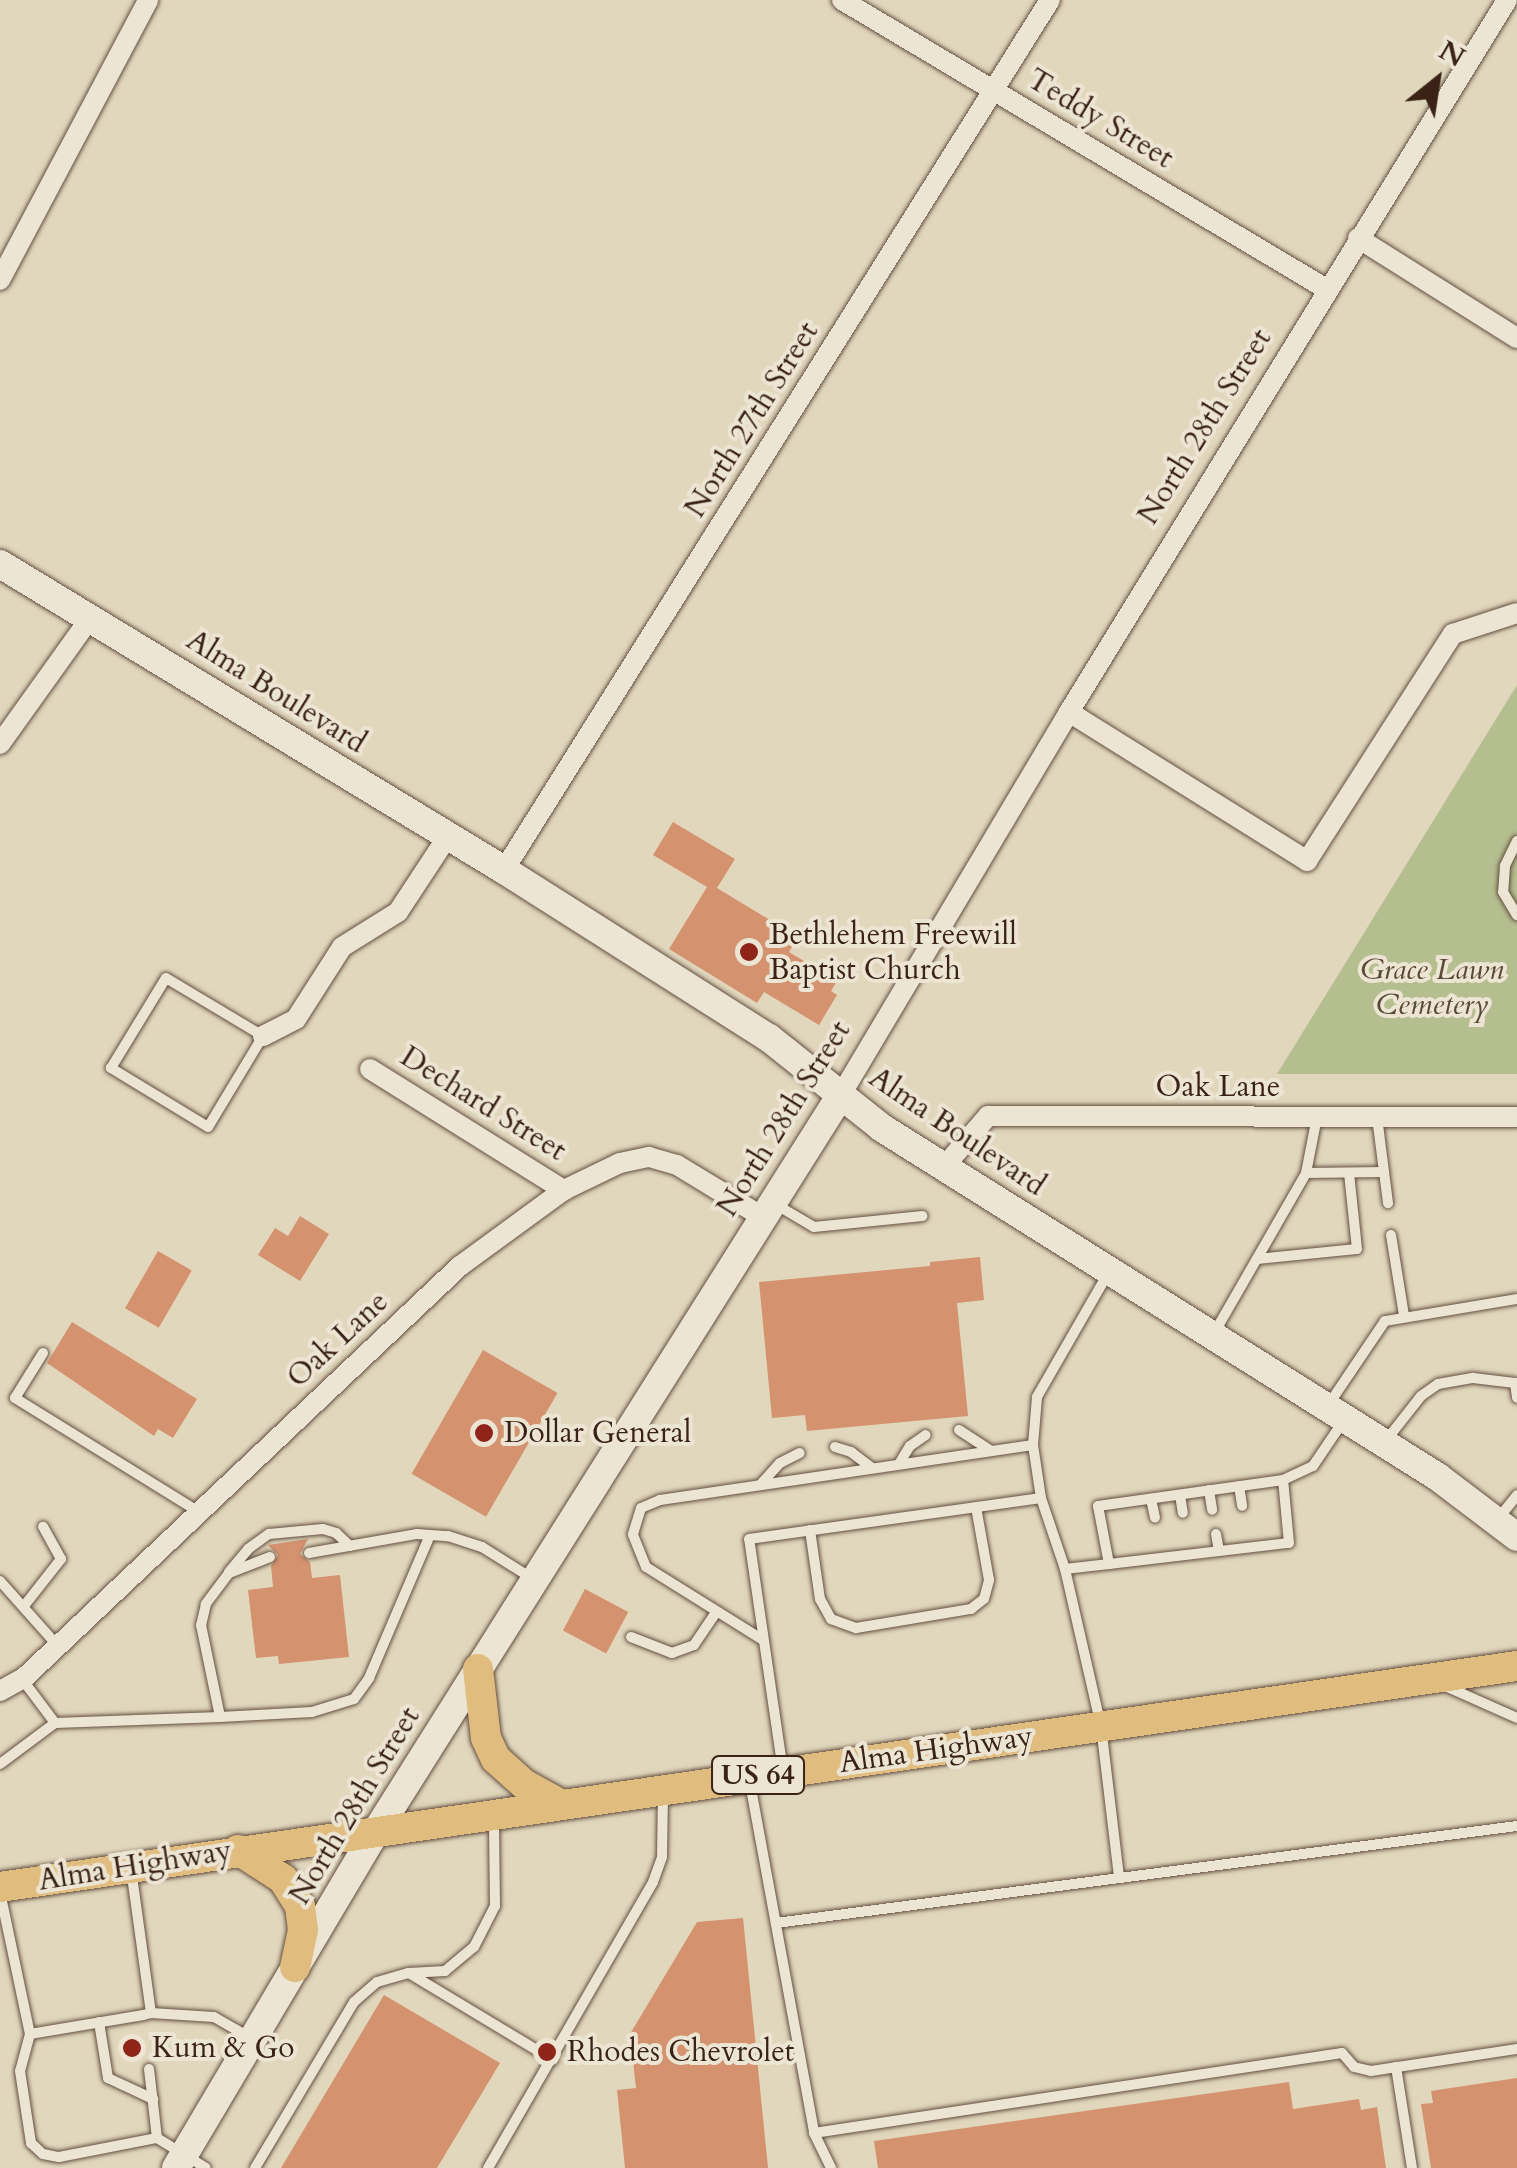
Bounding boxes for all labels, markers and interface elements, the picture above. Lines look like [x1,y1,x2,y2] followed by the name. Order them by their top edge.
[1387,30,1487,130] north arrow
[1432,31,1472,77] text: N
[1021,61,1179,177] street label: Teddy Street
[677,316,827,524] street label: North 27th Street
[1130,323,1280,531] street label: North 28th Street
[180,622,372,762] street label: Alma Boulevard
[769,917,1017,988] place label: Bethlehem Freewill Baptist Church
[738,941,760,963] marker: Bethlehem Freewill Baptist Church
[1360,952,1504,1022] park label: Grace Lawn Cemetery
[709,1015,859,1223] street label: North 28th Street
[394,1039,572,1169] street label: Dechard Street
[862,1060,1052,1204] street label: Alma Boulevard
[1156,1069,1280,1105] street label: Oak Lane
[280,1284,396,1396] street label: Oak Lane
[504,1415,691,1451] place label: Dollar General
[473,1422,495,1444] marker: Dollar General
[282,1701,428,1911] street label: North 28th Street
[837,1719,1035,1781] street label: Alma Highway
[710,1752,806,1798] road number: US 64
[36,1833,234,1899] street label: Alma Highway
[152,2030,295,2066] place label: Kum & Go
[567,2034,794,2070] place label: Rhodes Chevrolet
[121,2037,143,2059] marker: Kum & Go
[536,2041,558,2063] marker: Rhodes Chevrolet

